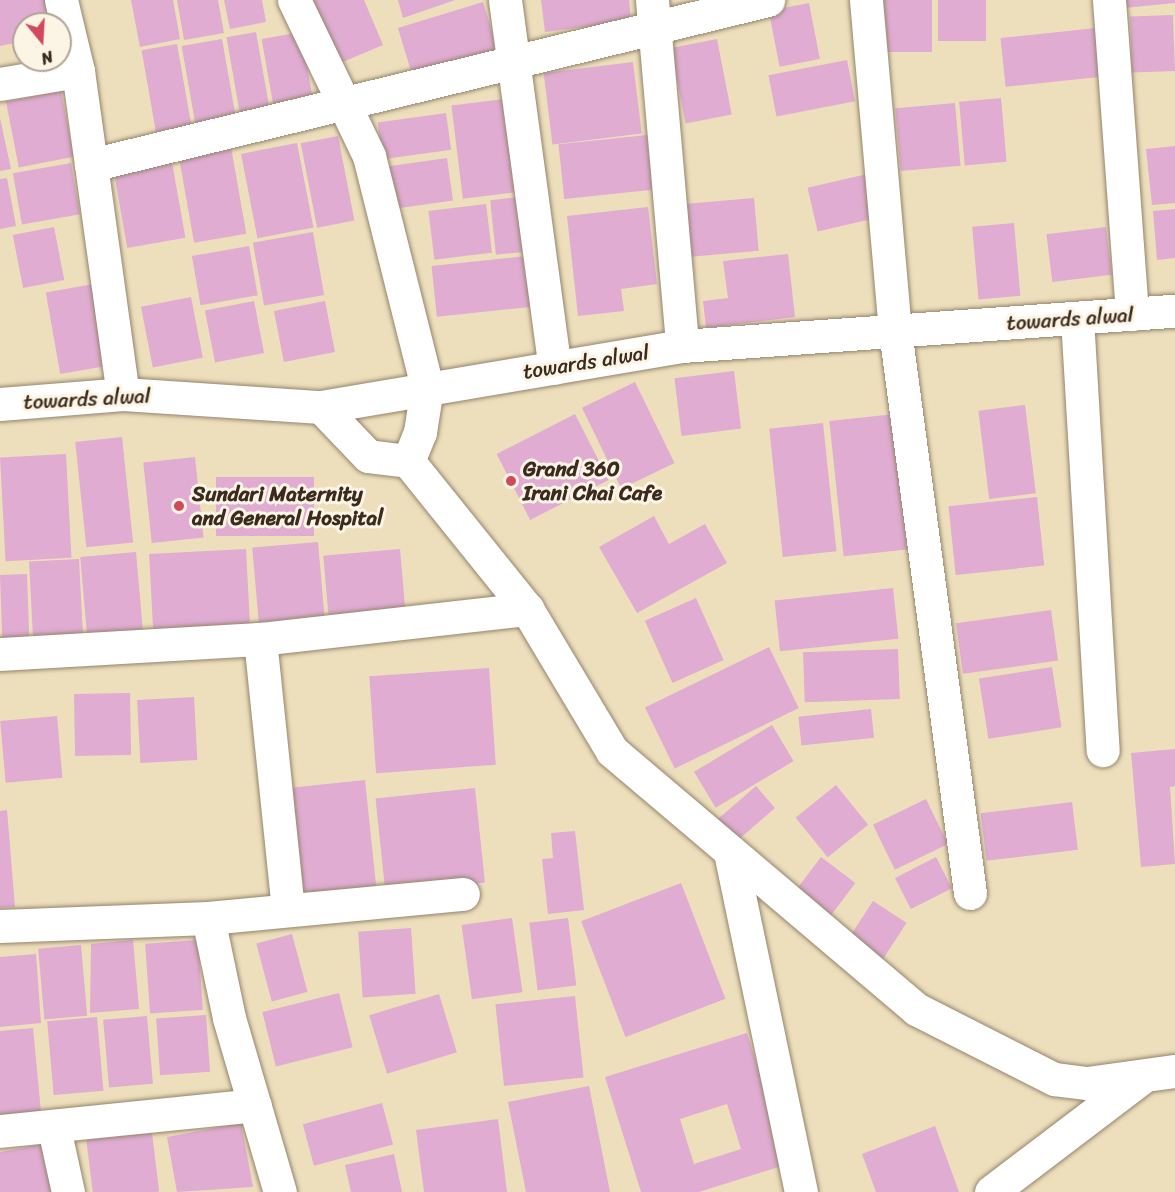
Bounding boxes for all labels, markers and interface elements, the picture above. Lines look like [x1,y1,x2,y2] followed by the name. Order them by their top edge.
[12,12,72,72] north arrow
[37,42,57,73] text: N
[1006,302,1134,336] street label: towards alwal
[521,340,651,384] street label: towards alwal
[23,383,151,415] street label: towards alwal
[523,456,663,506] place label: Grand 360 Irani Chai Cafe
[504,474,518,488] marker: Grand 360 Irani Chai Cafe
[192,481,384,531] place label: Sundari Maternity and General Hospital
[170,497,188,515] marker: Sundari Maternity and General Hospital

